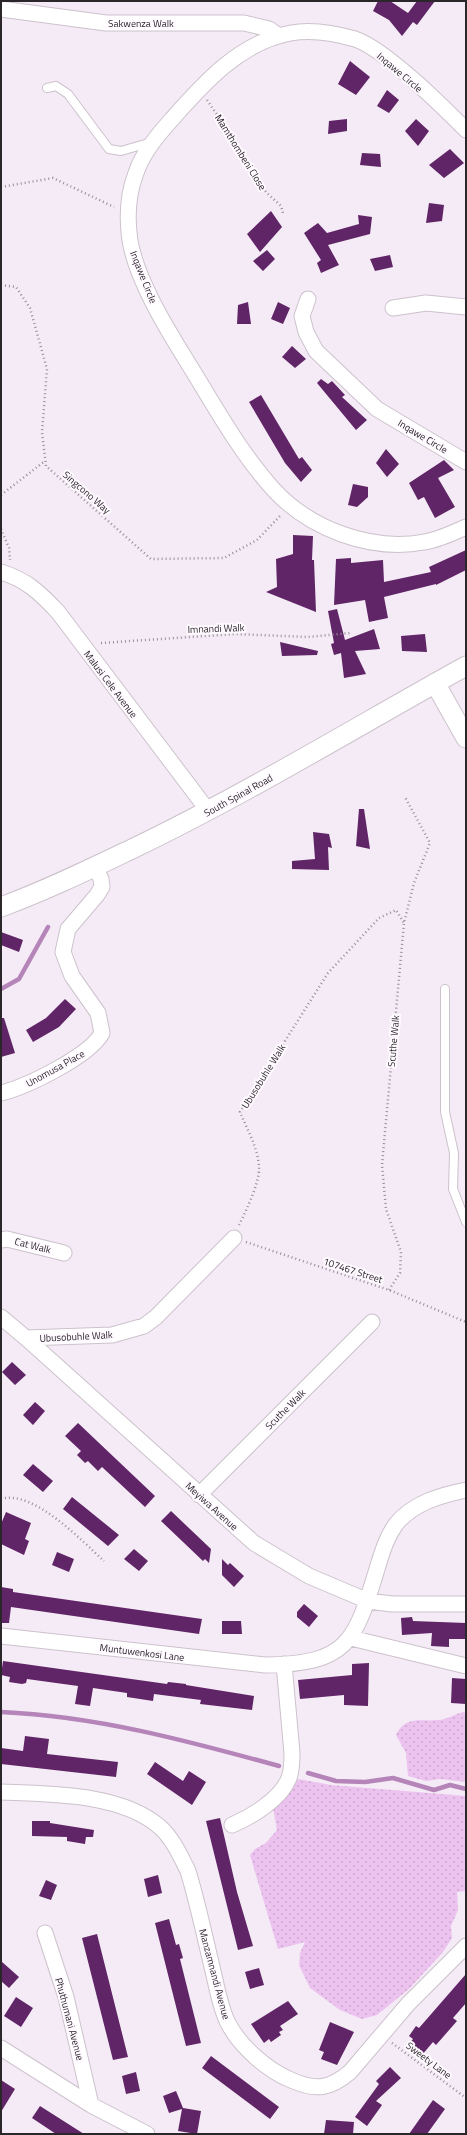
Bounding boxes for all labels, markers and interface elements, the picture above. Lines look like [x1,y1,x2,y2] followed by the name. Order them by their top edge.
[108,16,174,31] street label: Sakwenza Walk
[374,49,426,96] street label: Inqawe Circle
[211,111,270,193] street label: Mamthombeni Close
[126,249,161,306] street label: Inqawe Circle
[395,416,450,457] street label: Inqawe Circle
[59,467,114,518] street label: Singcono Way
[187,620,245,637] street label: Imnandi Walk
[80,647,141,721] street label: Malusi Cele Avenue
[201,770,275,821] street label: South Spinal Road
[384,1014,403,1068] street label: Scuthe Walk
[238,1041,289,1111] street label: Ubusobuhle Walk
[23,1046,87,1091] street label: Unomusa Place
[13,1234,53,1257] street label: Cat Walk
[321,1254,385,1287] street label: 107467 Street
[39,1327,113,1346] street label: Ubusobuhle Walk
[262,1386,309,1433] street label: Scuthe Walk
[182,1479,241,1534] street label: Meyiwa Avenue
[99,1640,185,1665] street label: Muntuwenkosi Lane
[195,1927,234,2021] street label: Manzamnandi Avenue
[51,1976,88,2062] street label: Phuthumani Avenue
[403,2038,455,2083] street label: Sweety Lane

